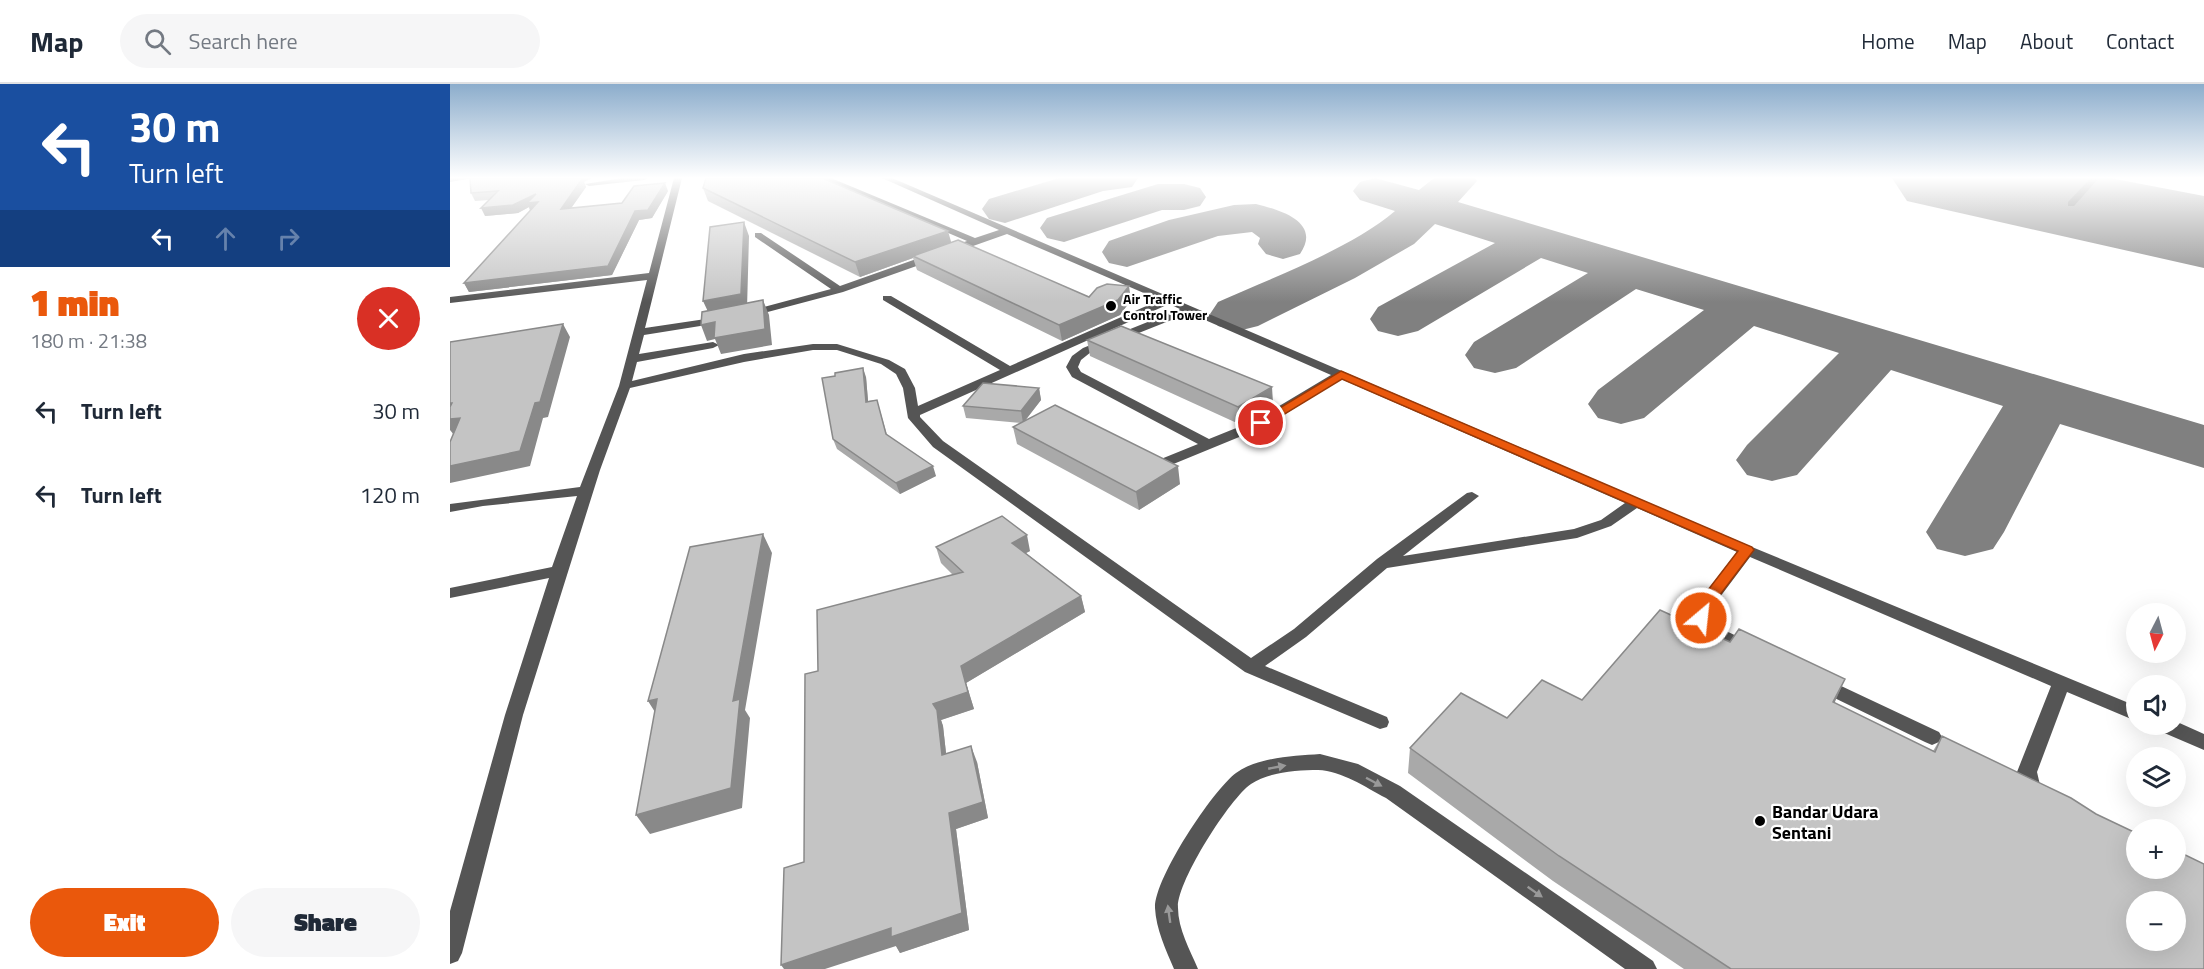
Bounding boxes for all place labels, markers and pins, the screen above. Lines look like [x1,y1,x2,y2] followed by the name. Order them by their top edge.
[1123,288,1207,325] place label: Air Traffic Control Tower
[1104,299,1118,313] marker: Air Traffic Control Tower
[1235,397,1286,448] pin
[1772,798,1879,846] place label: Bandar Udara Sentani
[1753,814,1767,828] marker: Bandar Udara Sentani

